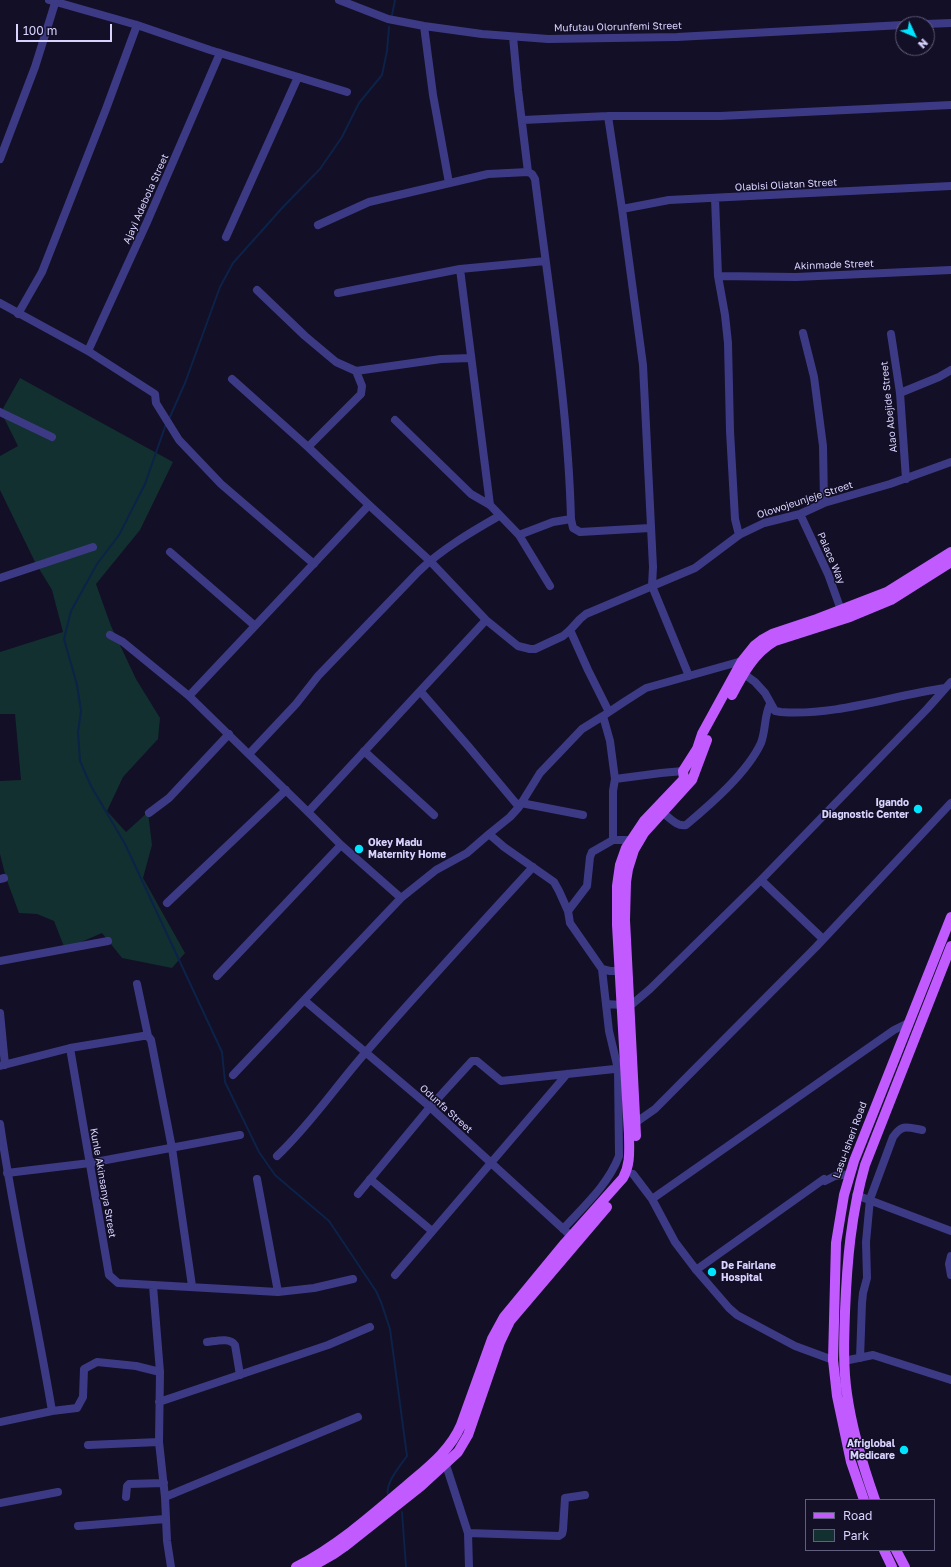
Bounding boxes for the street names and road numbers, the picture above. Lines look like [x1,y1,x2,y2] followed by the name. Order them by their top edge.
[554,20,682,34] street label: Mufutau Olorunfemi Street
[121,152,171,246] street label: Ajayi Adebola Street
[735,176,837,194] street label: Olabisi Oliatan Street
[794,258,874,272] street label: Akinmade Street
[878,361,900,453] street label: Alao Abejide Street
[756,479,854,521] street label: Olowojeunjeje Street
[815,530,847,586] street label: Palace Way
[417,1082,475,1136] street label: Odunfa Street
[831,1100,869,1180] street label: Lasu-Isheri Road
[87,1127,119,1239] street label: Kunle Akinsanya Street

